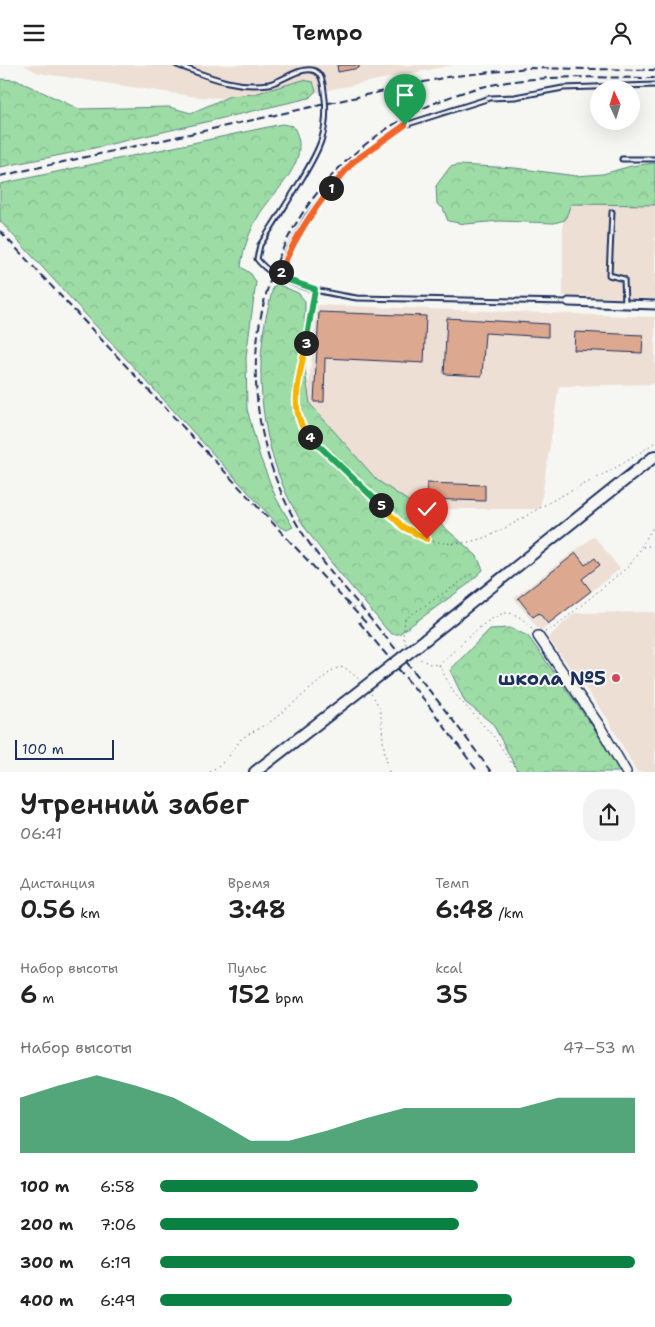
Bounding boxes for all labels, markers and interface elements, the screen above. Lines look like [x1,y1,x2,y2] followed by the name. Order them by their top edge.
[292,18,363,47] text: Tempo
[20,19,48,47] icon: menu
[607,19,635,47] icon: person
[384,74,426,125] pin
[590,80,640,130] north arrow
[590,80,640,130] map controls
[391,81,419,109] icon: arrive
[318,175,344,201] pin: 1
[328,179,335,197] text: 1
[268,259,294,285] pin: 2
[277,263,286,281] text: 2
[294,331,318,355] pin: 3
[302,334,311,352] text: 3
[298,425,322,449] pin: 4
[306,428,315,446] text: 4
[406,488,448,539] pin
[368,493,394,517] pin: 5
[413,495,441,523] icon: check
[377,496,386,514] text: 5
[498,666,606,691] place label: школа №5
[610,672,622,684] marker: школа №5
[15,737,114,760] scale bar
[22,740,64,758] text: 100 m
[20,785,249,823] text: Утренний забег
[583,789,635,841] button: share
[20,823,62,844] text: 06:41
[20,874,95,892] text: Дистанция
[228,874,270,892] text: Время
[435,874,469,892] text: Темп
[20,892,75,926] text: 0.56
[228,892,286,926] text: 3:48
[435,892,494,926] text: 6:48
[75,904,100,922] text: km
[494,904,524,922] text: /km
[20,959,118,977] text: Набор высоты
[228,959,267,977] text: Пульс
[435,959,463,977] text: kcal
[20,977,38,1011] text: 6
[228,977,271,1011] text: 152
[435,977,468,1011] text: 35
[38,989,54,1007] text: m
[271,989,304,1007] text: bpm
[20,1037,132,1058] text: Набор высоты
[563,1037,635,1058] text: 47–53 m
[20,1176,69,1197] text: 100 m
[100,1176,135,1197] text: 6:58
[20,1214,73,1235] text: 200 m
[100,1214,137,1235] text: 7:06
[20,1252,74,1273] text: 300 m
[100,1252,131,1273] text: 6:19
[20,1290,74,1311] text: 400 m
[100,1290,136,1311] text: 6:49

